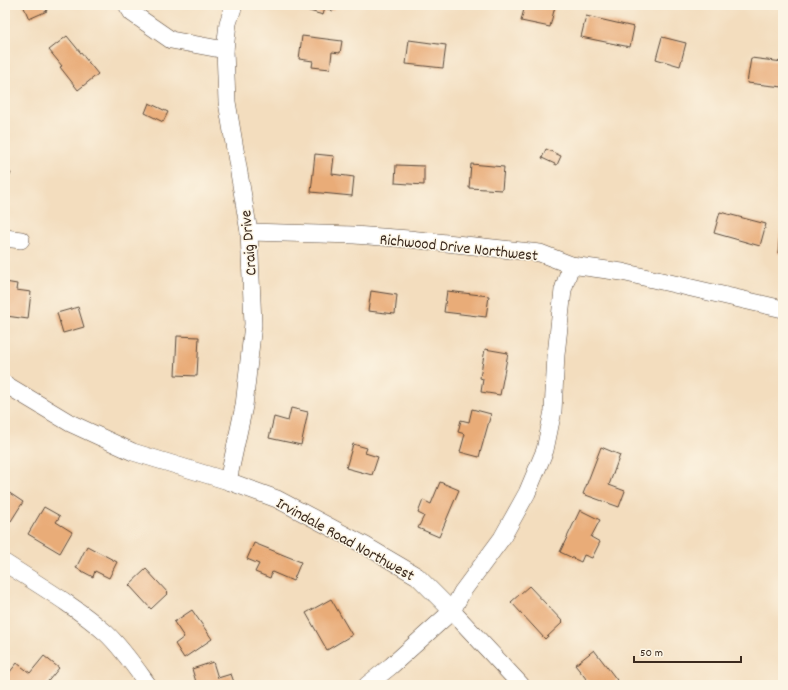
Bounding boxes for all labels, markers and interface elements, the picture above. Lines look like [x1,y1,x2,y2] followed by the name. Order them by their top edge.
[235,209,264,277] street label: Craig Drive
[379,229,539,268] street label: Richwood Drive Northwest
[271,493,418,588] street label: Irvindale Road Northwest
[634,638,741,664] scale bar
[640,645,663,662] text: 50 m

